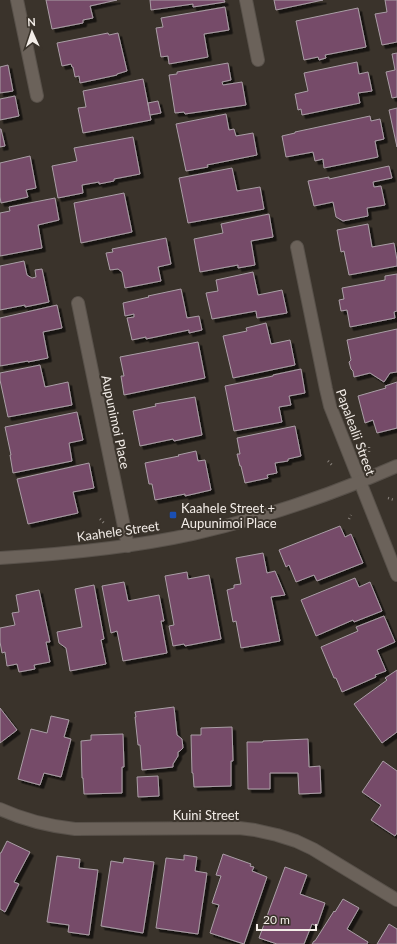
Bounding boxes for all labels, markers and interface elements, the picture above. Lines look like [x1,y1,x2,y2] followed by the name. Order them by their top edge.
[12,12,52,52] north arrow
[27,15,36,28] text: N
[98,374,134,471] street label: Aupunimoi Place
[333,386,379,478] street label: Papalealii Street
[181,500,277,531] place label: Kaahele Street + Aupunimoi Place
[168,510,178,520] marker: Kaahele Street + Aupunimoi Place
[76,517,161,545] street label: Kaahele Street
[173,807,240,823] street label: Kuini Street
[257,906,316,932] scale bar
[263,912,290,927] text: 20 m

